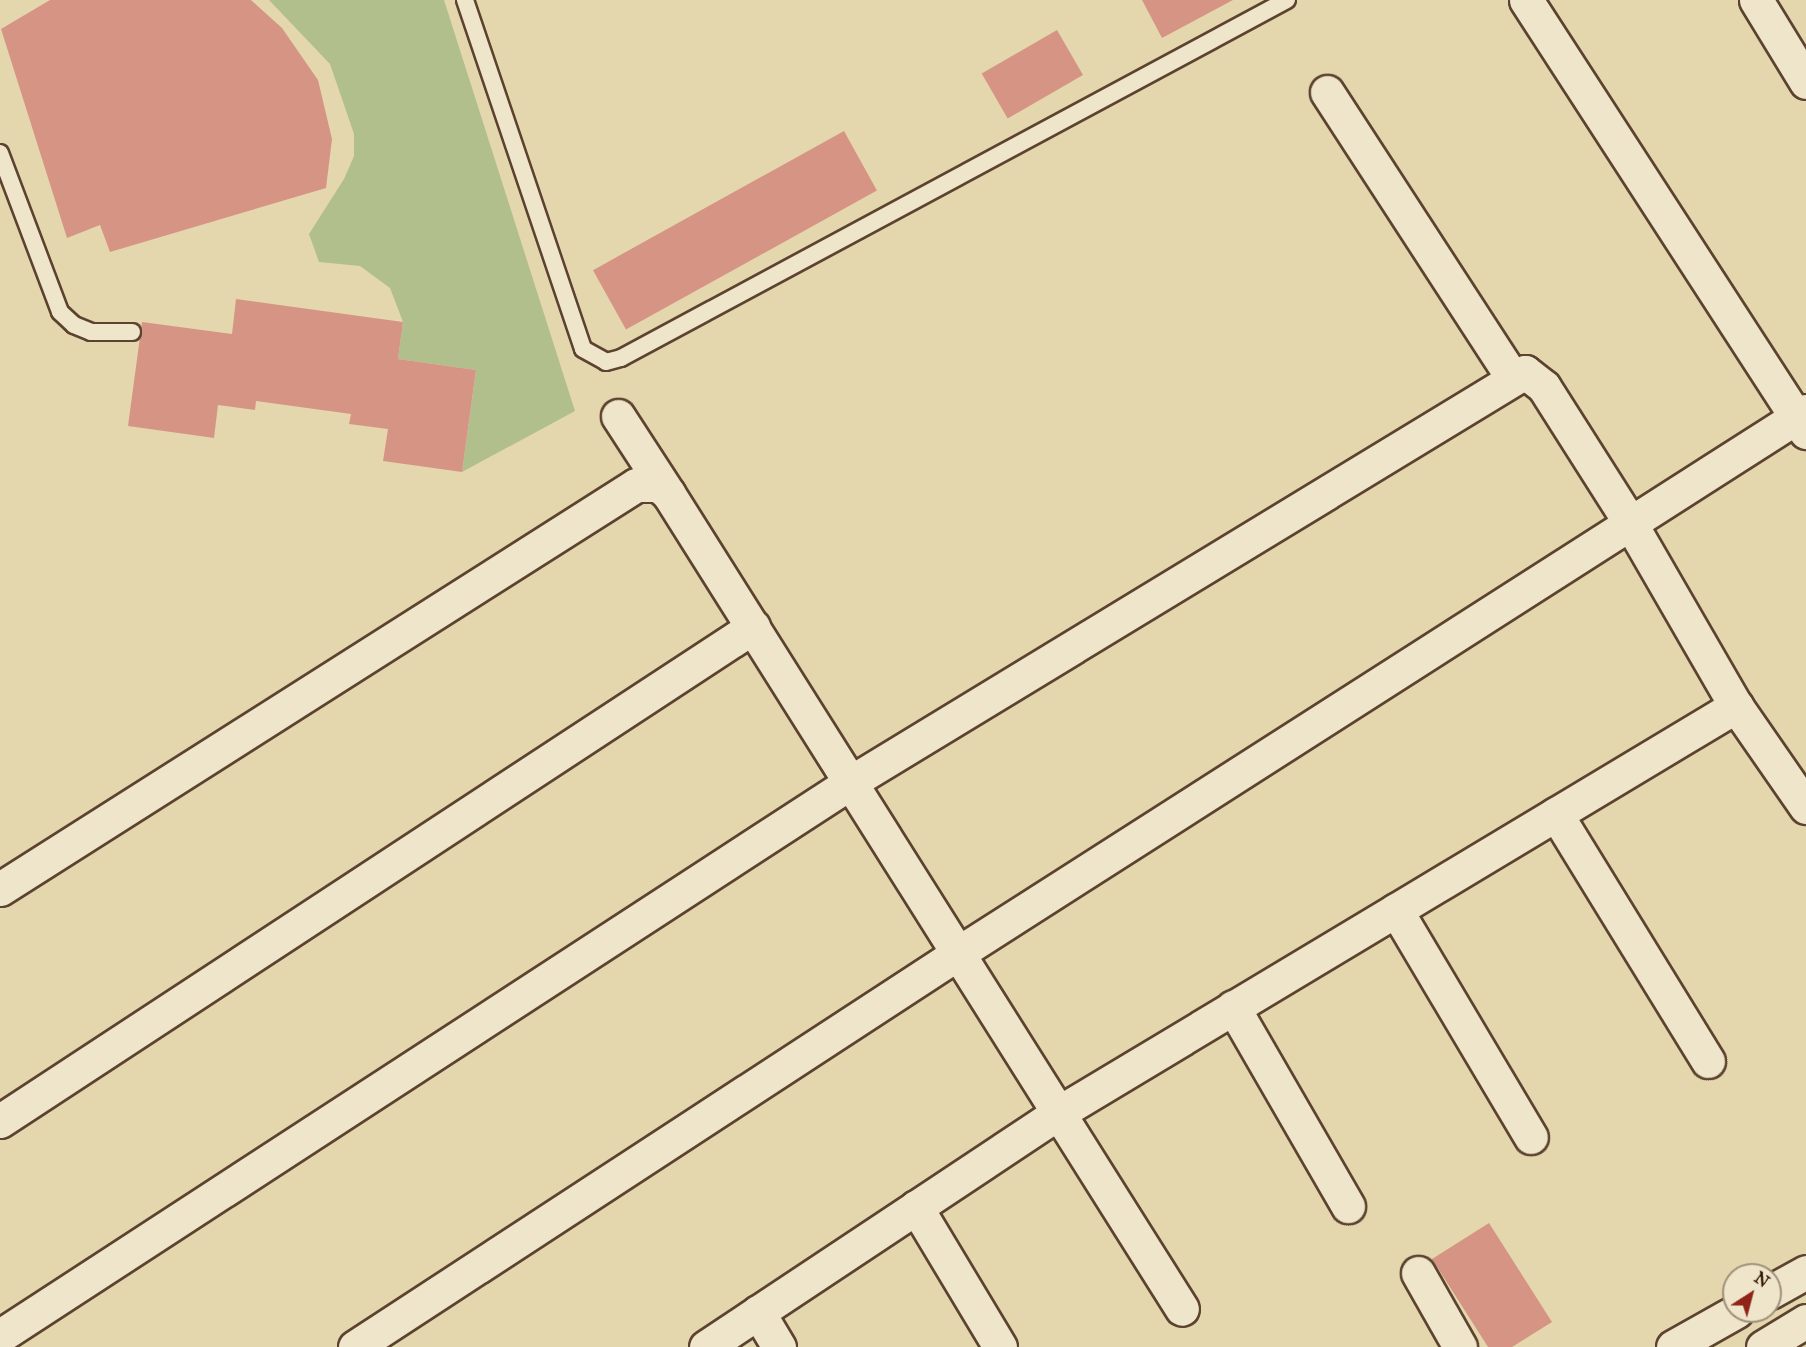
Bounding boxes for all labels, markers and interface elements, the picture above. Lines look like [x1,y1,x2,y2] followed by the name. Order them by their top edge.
[1722,1263,1782,1323] north arrow
[1751,1268,1773,1291] text: N

